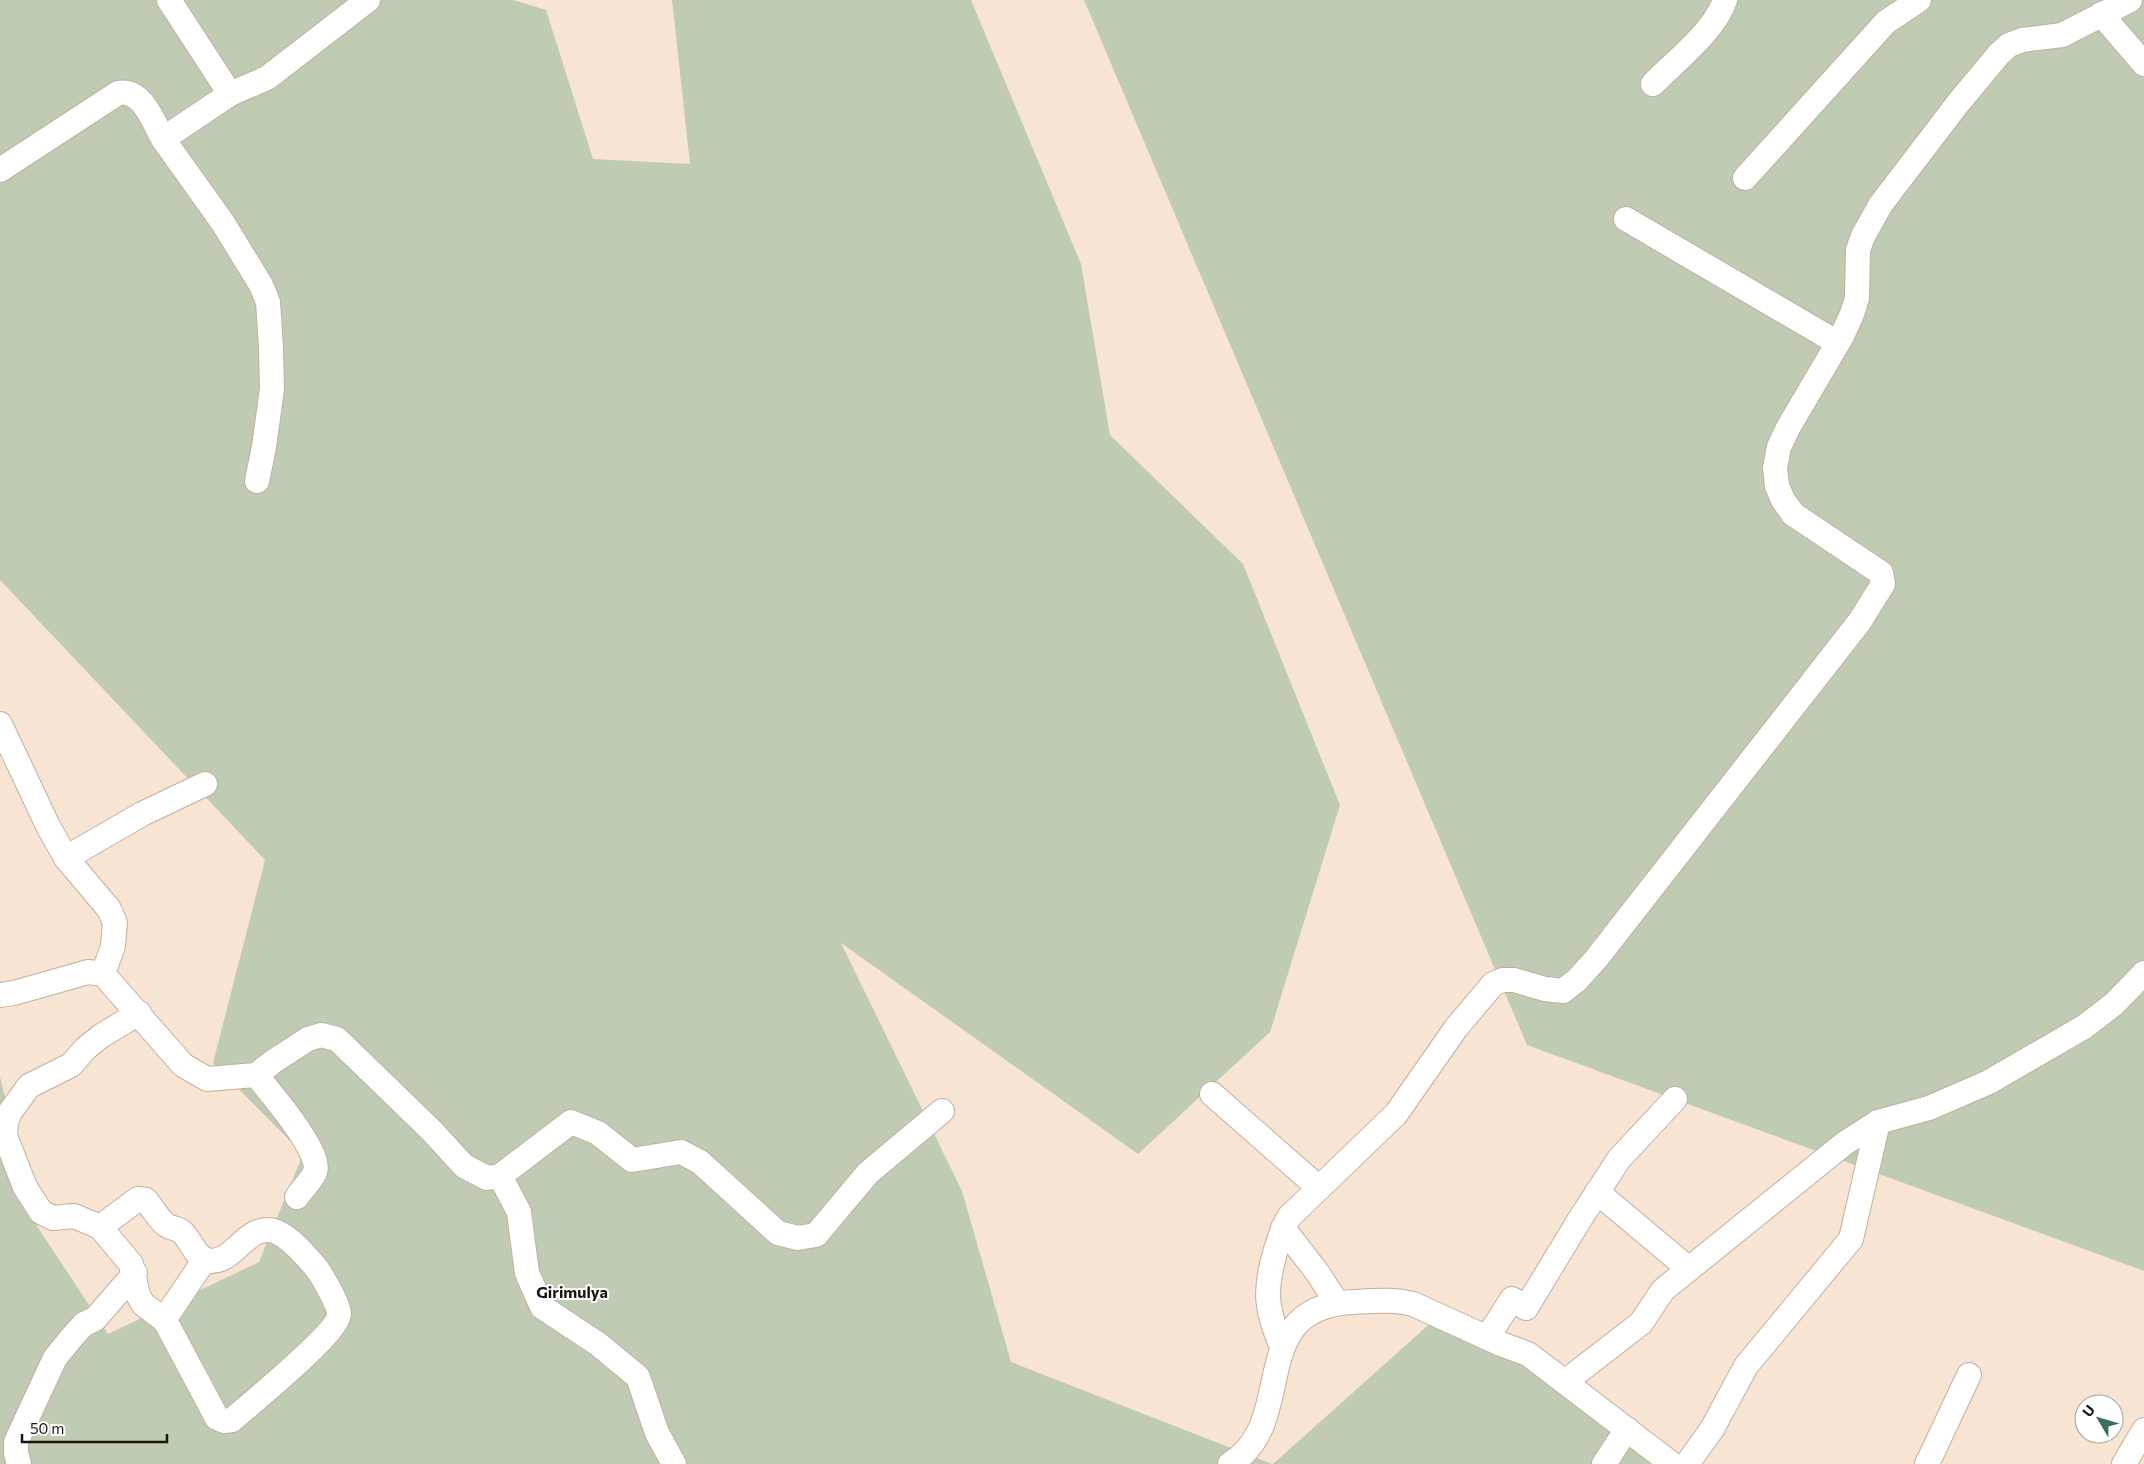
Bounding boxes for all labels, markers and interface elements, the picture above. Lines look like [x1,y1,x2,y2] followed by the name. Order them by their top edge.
[536,1282,608,1301] district label: Girimulya
[2074,1394,2124,1444] north arrow
[2079,1401,2098,1420] text: U
[22,1412,168,1444] scale bar
[30,1419,64,1437] text: 50 m

